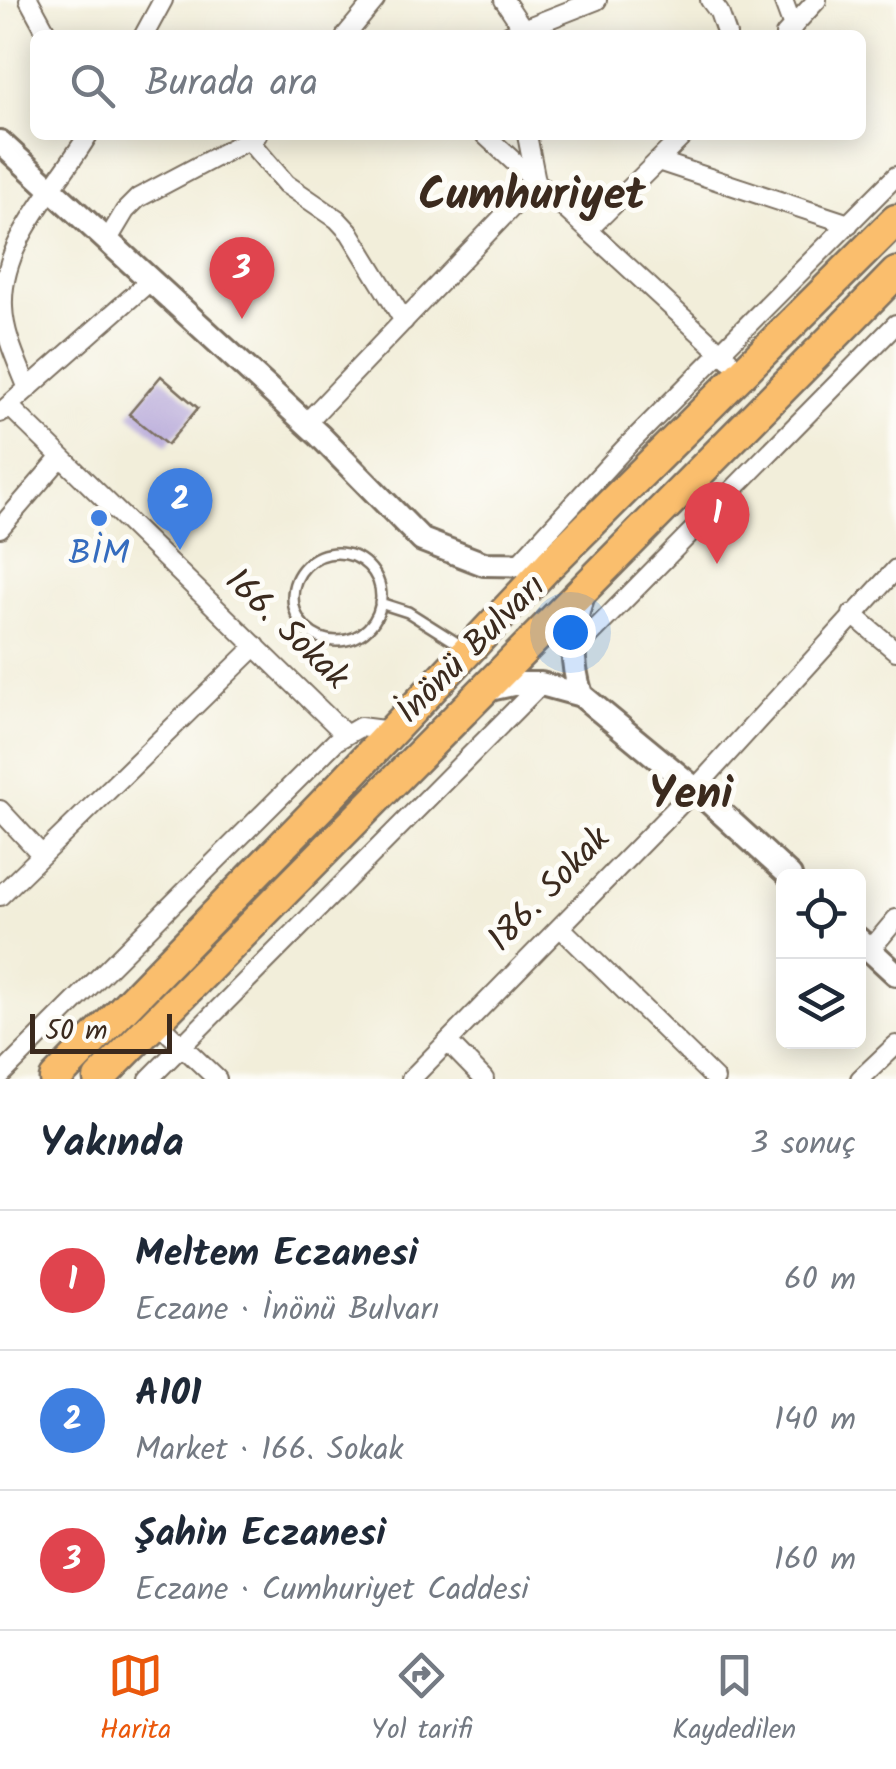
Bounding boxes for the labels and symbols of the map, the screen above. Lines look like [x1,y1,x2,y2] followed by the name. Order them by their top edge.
[418,161,646,233] district label: Cumhuriyet
[210,236,274,319] pin: 3
[148,468,212,550] pin: 2
[684,482,750,564] pin: 1
[88,507,110,529] marker: BİM
[69,527,130,583] place label: BİM
[210,556,362,705] street label: 166. Sokak
[383,561,561,739] street label: İnönü Bulvarı
[545,607,596,658] your location
[649,760,734,832] district label: Yeni
[475,813,625,966] street label: 186. Sokak
[30,1009,172,1054] scale bar

